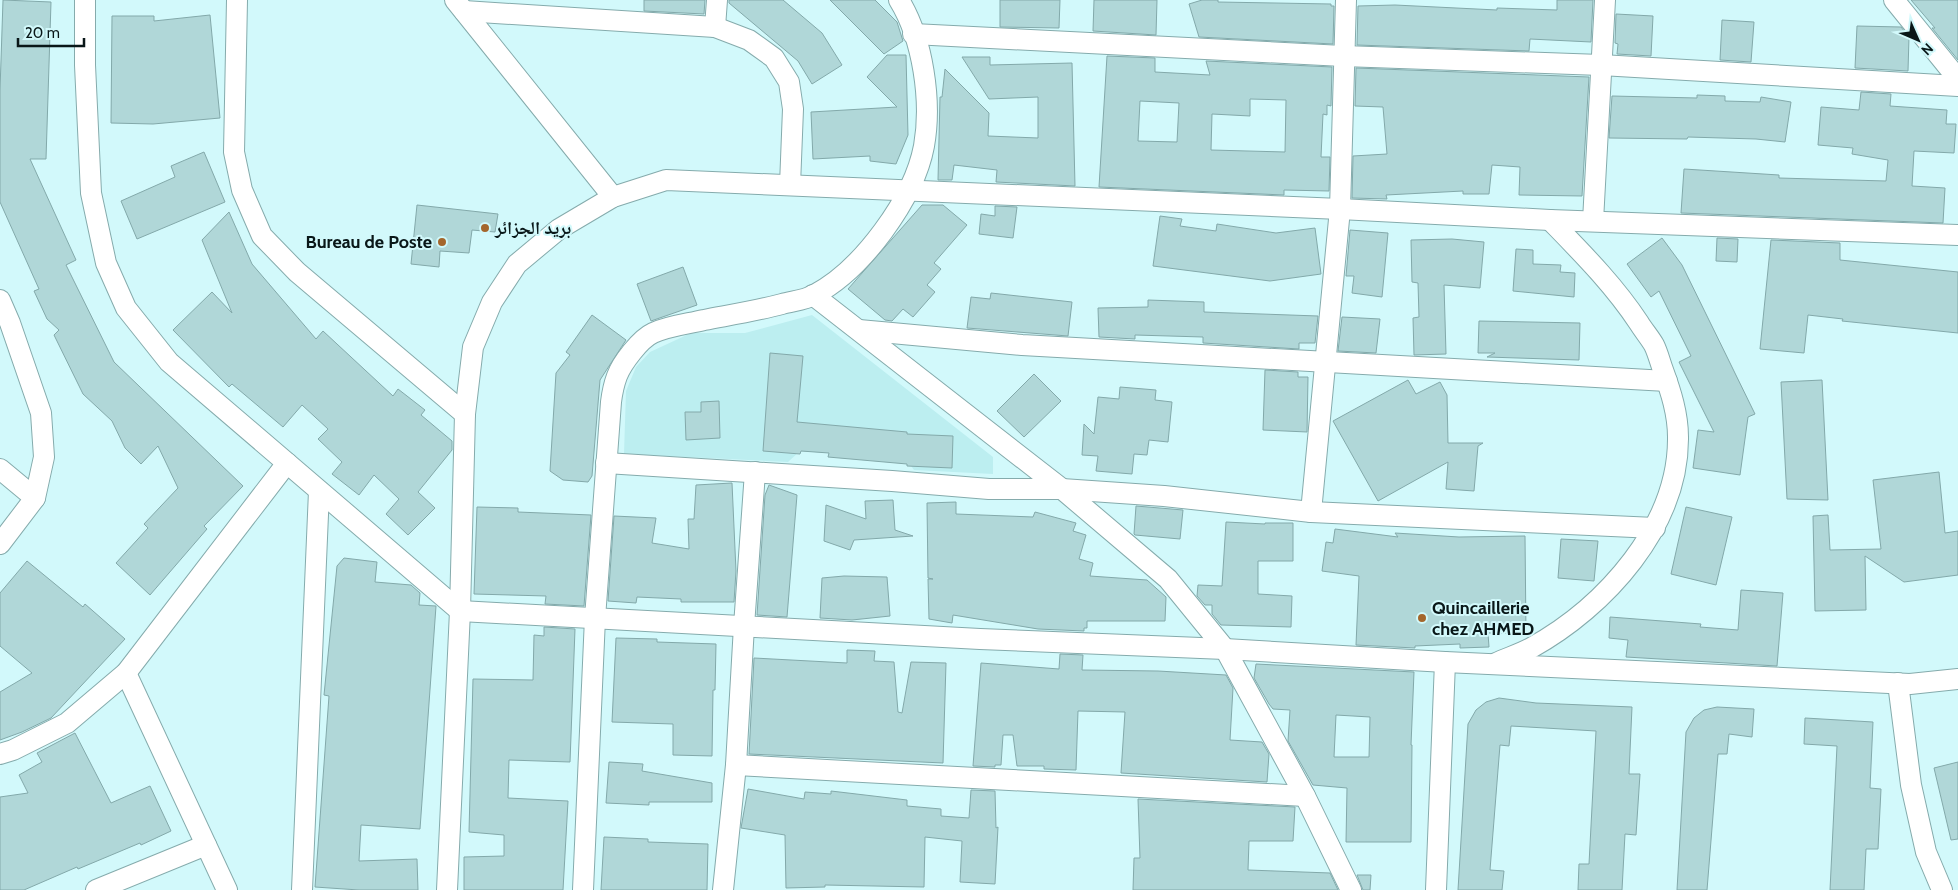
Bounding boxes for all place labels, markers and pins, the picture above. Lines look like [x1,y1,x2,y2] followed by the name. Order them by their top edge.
[494,217,571,239] place label: بريد الجزائر
[479,222,491,234] marker: بريد الجزائر
[306,231,432,253] place label: Bureau de Poste
[436,236,448,248] marker: Bureau de Poste
[1432,597,1534,640] place label: Quincaillerie chez AHMED
[1416,612,1428,624] marker: Quincaillerie chez AHMED

